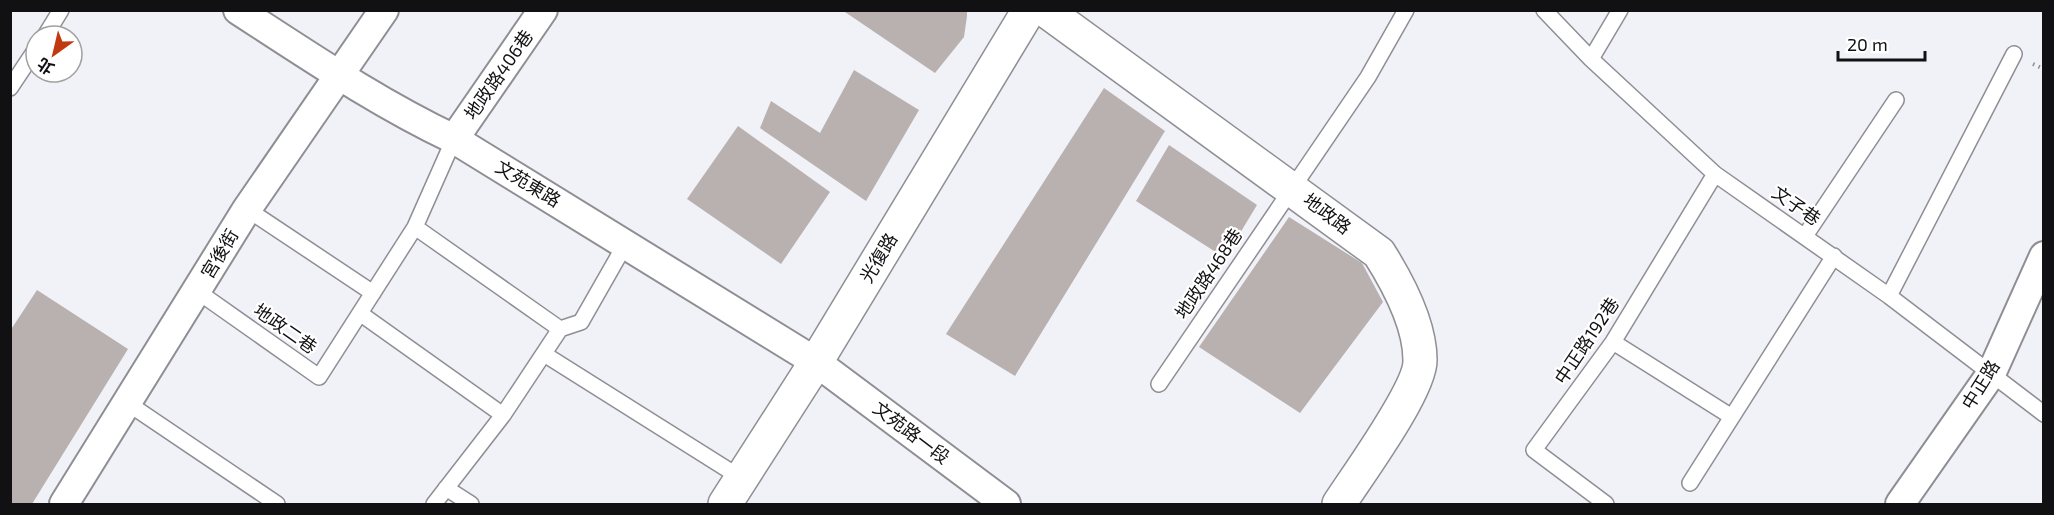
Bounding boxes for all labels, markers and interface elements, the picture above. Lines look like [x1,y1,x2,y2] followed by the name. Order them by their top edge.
[24,24,84,84] north arrow
[1838,24,1925,62] scale bar
[459,25,537,123] street label: 地政路406巷
[1847,33,1888,55] text: 20 m
[33,54,57,79] text: 北
[492,155,565,211] street label: 文苑東路
[1768,181,1825,230] street label: 文子巷
[1299,188,1356,238] street label: 地政路
[1170,224,1246,323] street label: 地政路468巷
[196,225,242,282] street label: 宮後街
[855,229,901,286] street label: 光復路
[1549,293,1623,388] street label: 中正路192巷
[250,299,321,358] street label: 地政二巷
[1957,356,2004,413] street label: 中正路
[869,396,954,468] street label: 文苑路一段

